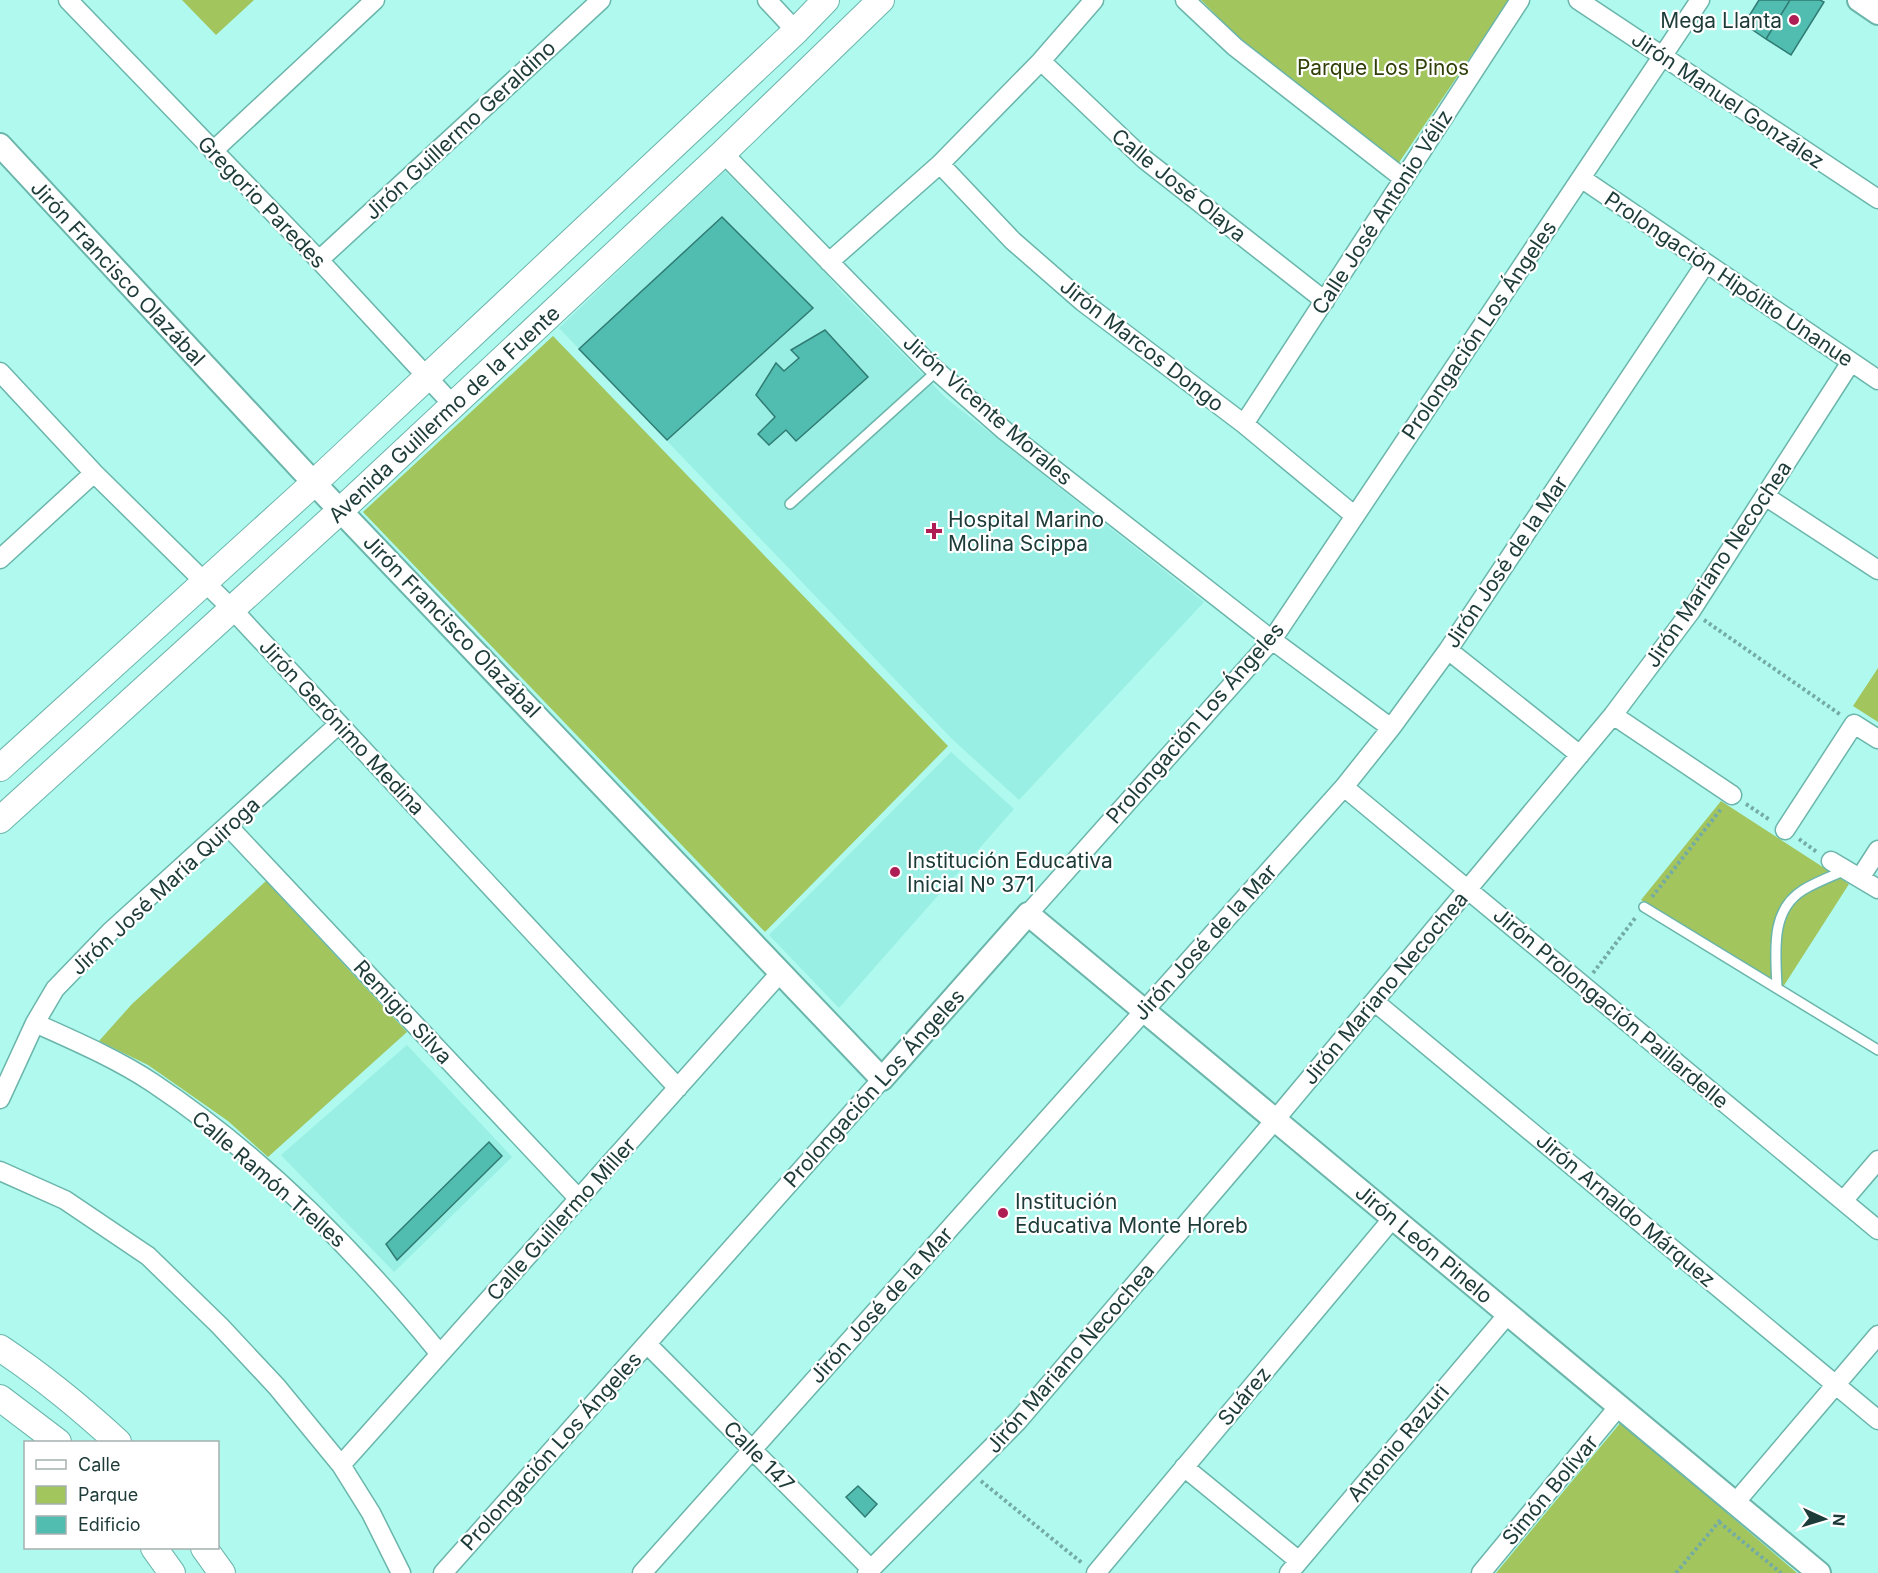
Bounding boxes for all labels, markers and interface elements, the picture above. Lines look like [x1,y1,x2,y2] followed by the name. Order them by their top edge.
[1660,8,1782,33] place label: Mega Llanta
[1787,13,1801,27] marker: Mega Llanta
[1627,26,1829,174] street label: Jirón Manuel González
[359,35,561,225] street label: Jirón Guillermo Geraldino
[1297,55,1469,80] park label: Parque Los Pinos
[1306,105,1458,319] street label: Calle José Antonio Véliz
[1107,123,1251,247] street label: Calle José Olaya
[193,131,331,273] street label: Gregorio Paredes
[26,175,210,371] street label: Jirón Francisco Olazábal
[1600,186,1858,372] street label: Prolongación Hipólito Unanue
[1396,215,1562,444] street label: Prolongación Los Ángeles
[1055,273,1229,417] street label: Jirón Marcos Dongo
[323,300,565,528] street label: Avenida Guillermo de la Fuente
[898,330,1078,490] street label: Jirón Vicente Morales
[1640,456,1796,672] street label: Jirón Mariano Necochea
[1439,471,1573,653] street label: Jirón José de la Mar
[948,507,1104,556] place label: Hospital Marino Molina Scippa
[925,522,943,540] marker: Hospital Marino Molina Scippa
[358,529,546,723] street label: Jirón Francisco Olazábal
[1100,617,1289,829] street label: Prolongación Los Ángeles
[254,634,430,820] street label: Jirón Gerónimo Medina
[65,792,265,980] street label: Jirón José María Quiroga
[907,848,1113,897] place label: Institución Educativa Inicial Nº 371
[1128,859,1282,1025] street label: Jirón José de la Mar
[888,865,902,879] marker: Institución Educativa Inicial Nº 371
[1297,887,1473,1089] street label: Jirón Mariano Necochea
[1488,902,1734,1114] street label: Jirón Prolongación Paillardelle
[349,955,457,1069] street label: Remigio Silva
[778,983,970,1192] street label: Prolongación Los Ángeles
[187,1105,351,1253] street label: Calle Ramón Trelles
[1531,1128,1721,1292] street label: Jirón Arnaldo Márquez
[481,1132,641,1306] street label: Calle Guillermo Miller
[1350,1179,1498,1309] street label: Jirón León Pinelo
[1015,1189,1248,1238] place label: Institución Educativa Monte Horeb
[996,1206,1010,1220] marker: Institución Educativa Monte Horeb
[804,1222,958,1388] street label: Jirón José de la Mar
[981,1258,1159,1458] street label: Jirón Mariano Necochea
[455,1346,647,1555] street label: Prolongación Los Ángeles
[1212,1362,1276,1430] street label: Suárez
[1342,1380,1454,1506] street label: Antonio Razuri
[719,1416,799,1496] street label: Calle 147
[1497,1430,1603,1550] street label: Simón Bolívar
[24,1441,219,1549] legend
[78,1454,120,1475] text: Calle
[78,1484,138,1505] text: Parque
[1794,1489,1854,1549] north arrow
[1829,1513,1849,1527] text: N
[78,1514,141,1535] text: Edificio

